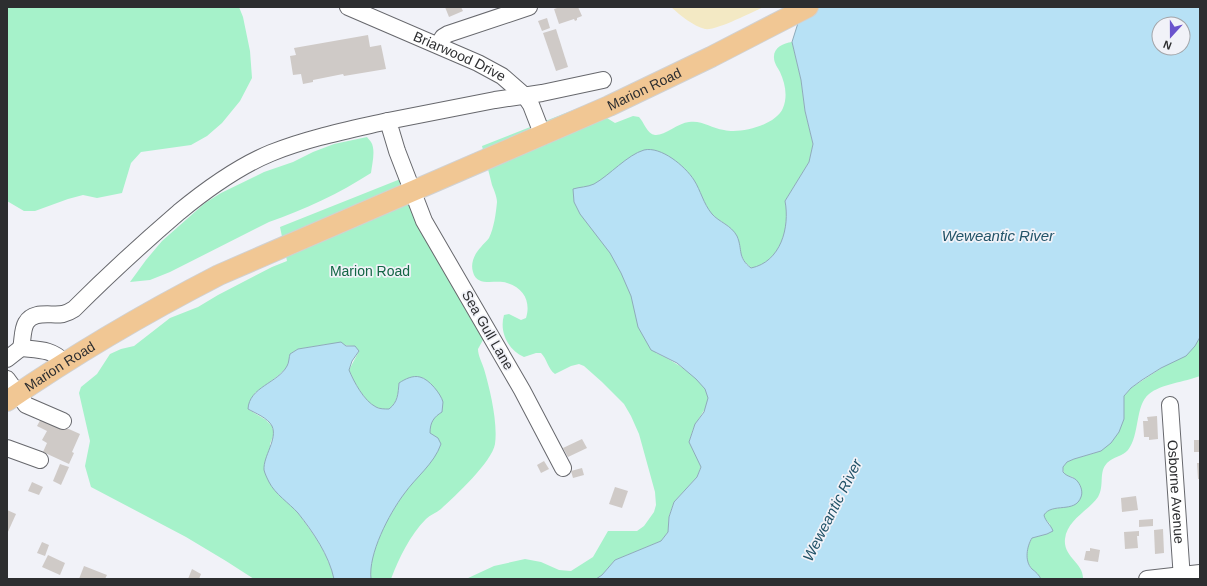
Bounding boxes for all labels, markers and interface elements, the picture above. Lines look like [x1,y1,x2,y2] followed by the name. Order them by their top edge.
[1151,16,1191,56] north arrow
[411,28,509,85] street label: Briarwood Drive
[1162,38,1173,52] text: N
[605,64,684,114] street label: Marion Road
[942,227,1055,244] water label: Weweantic River
[330,263,410,279] park label: Marion Road
[459,288,517,373] street label: Sea Gull Lane
[22,338,98,395] street label: Marion Road
[1164,439,1188,545] street label: Osborne Avenue
[799,455,866,564] water label: Weweantic River

